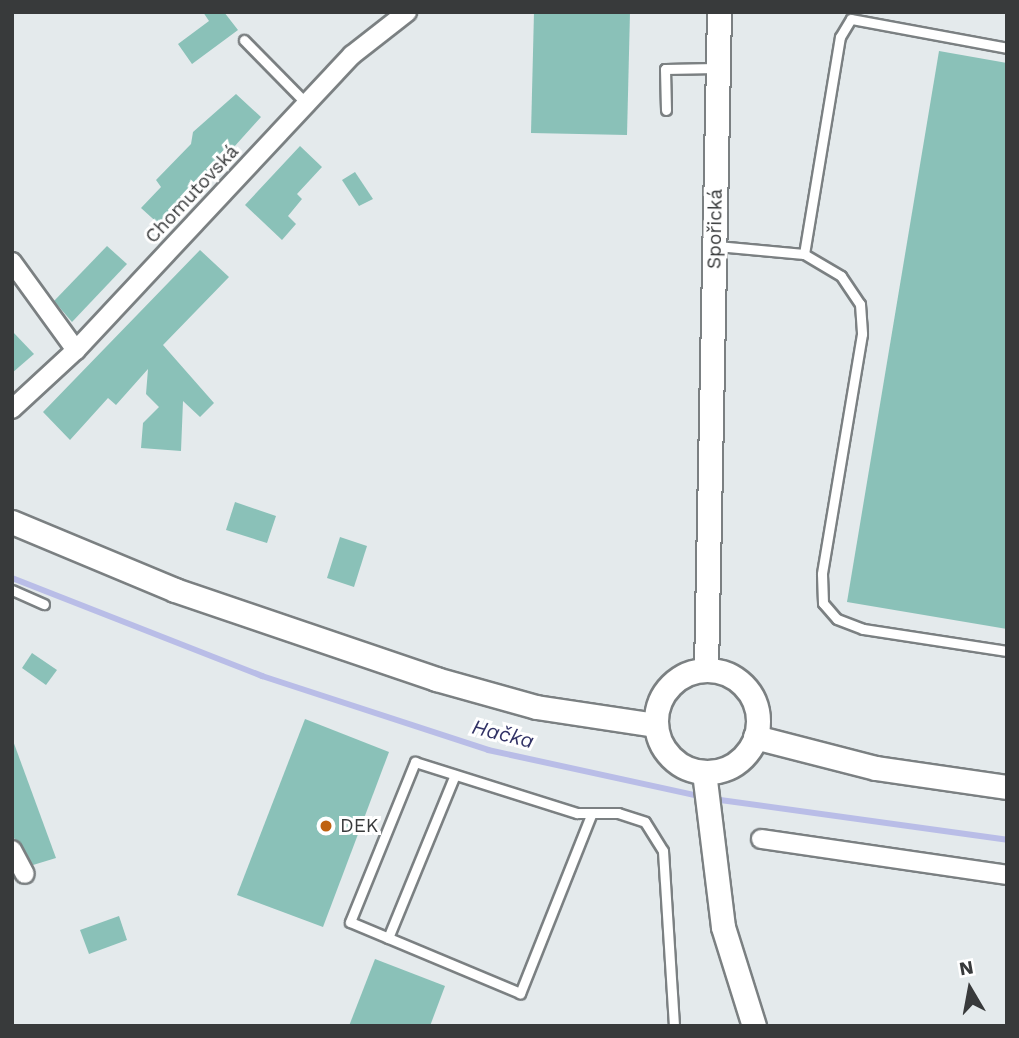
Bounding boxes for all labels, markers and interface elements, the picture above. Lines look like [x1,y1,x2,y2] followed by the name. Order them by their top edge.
[141,140,243,248] street label: Chomutovská
[703,189,727,269] street label: Spořická
[469,714,537,754] water label: Hačka
[340,815,378,837] place label: DEK
[318,818,334,834] marker: DEK
[935,954,1005,1024] north arrow
[957,955,975,980] text: N

